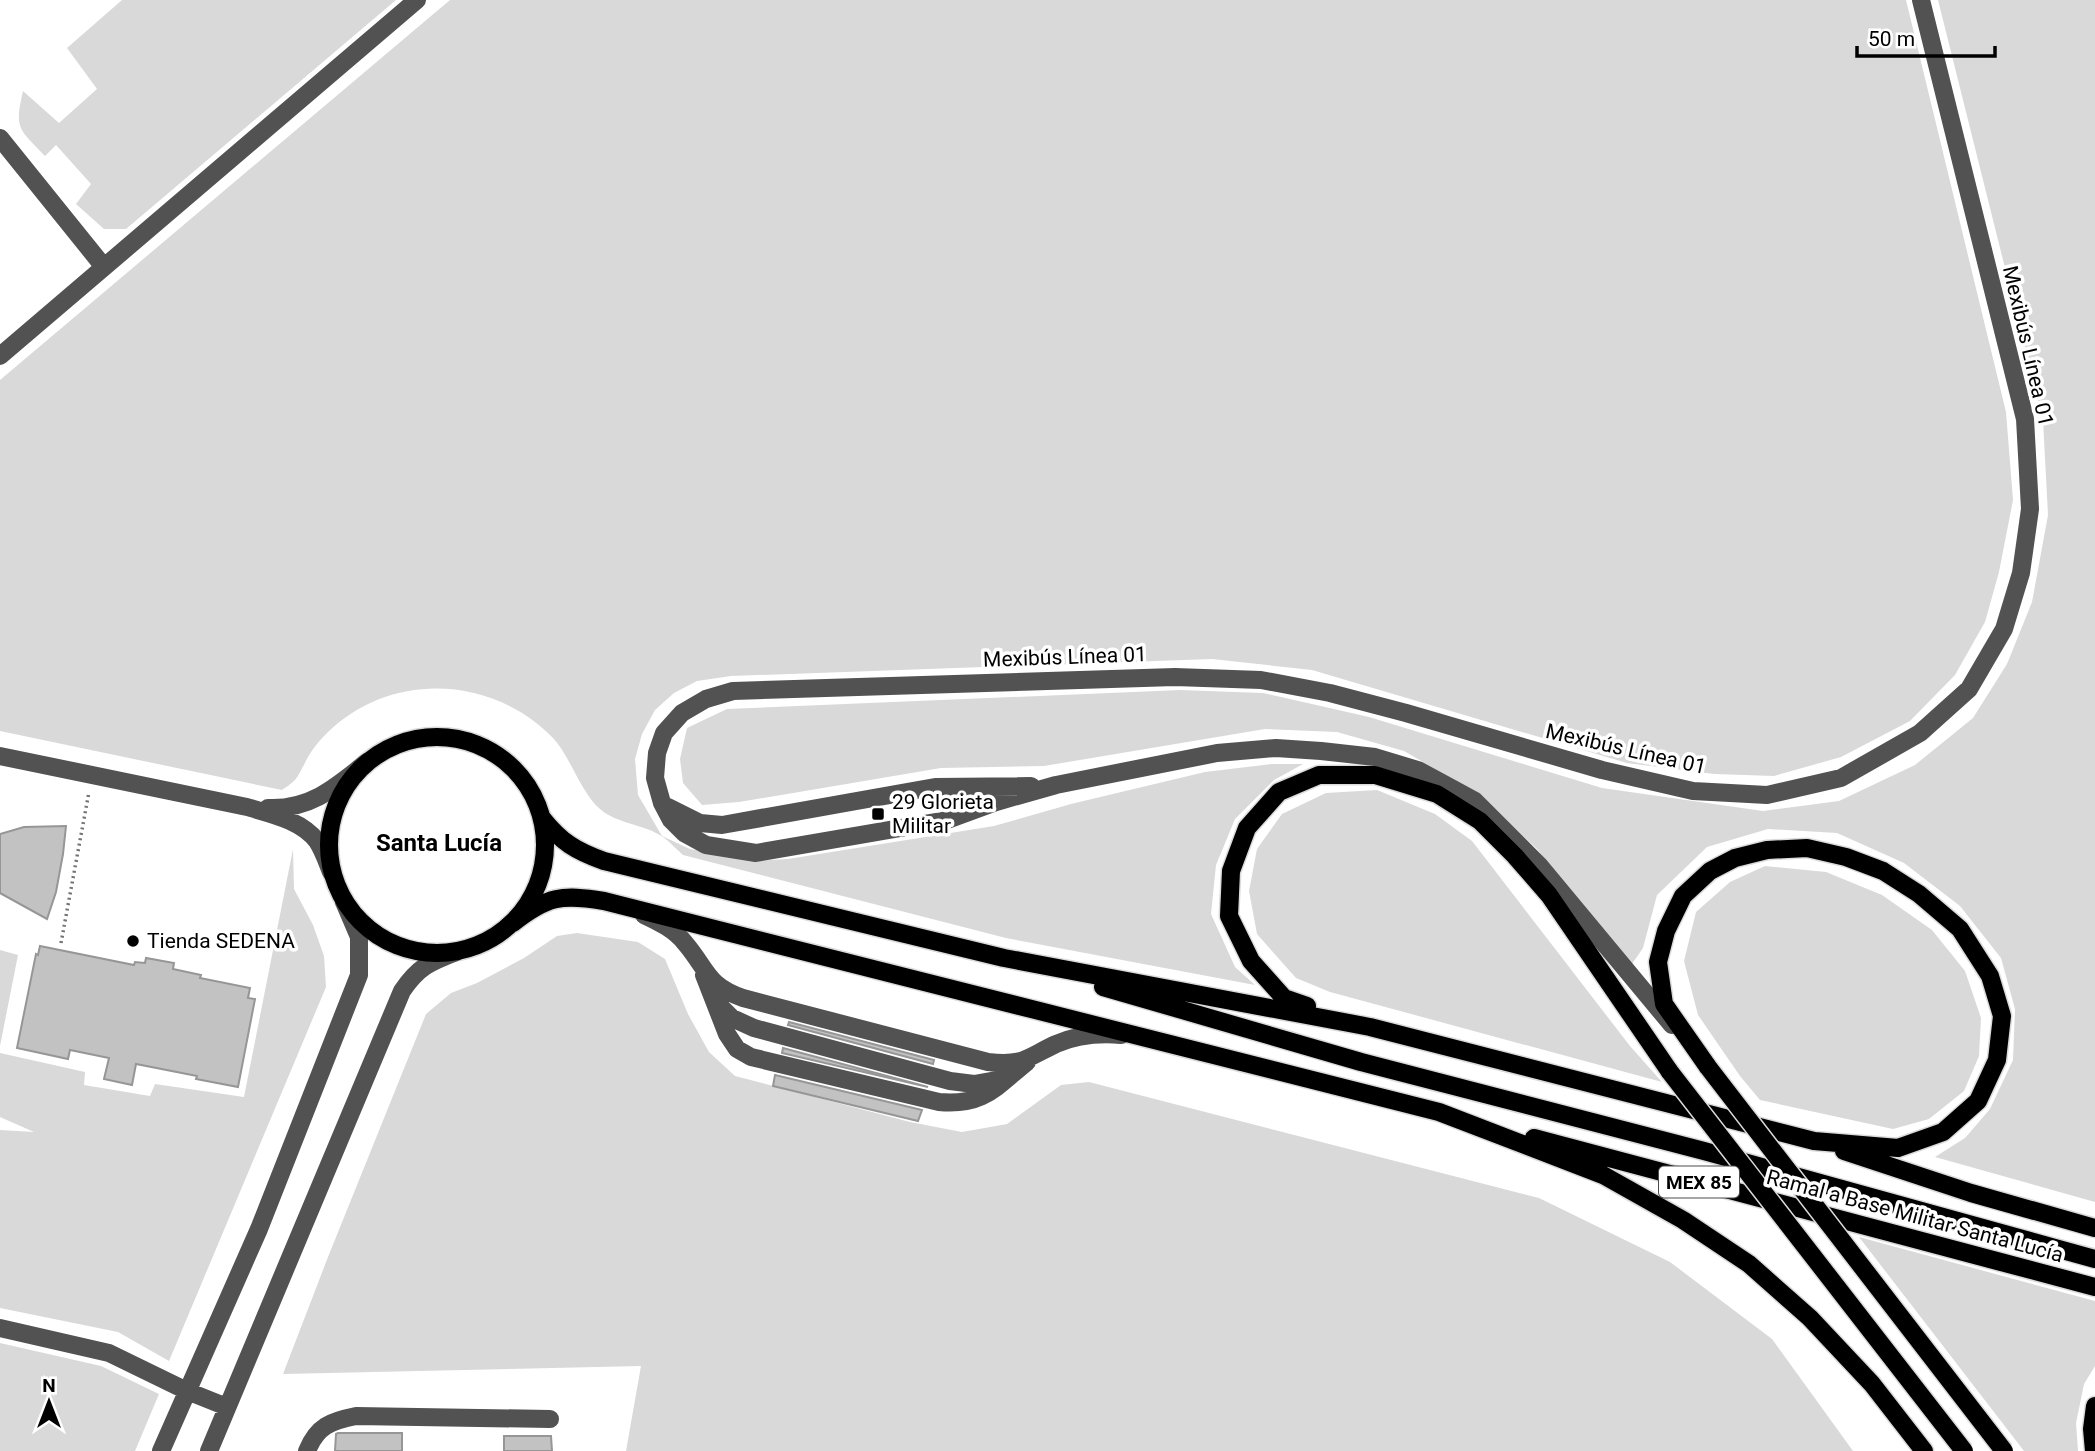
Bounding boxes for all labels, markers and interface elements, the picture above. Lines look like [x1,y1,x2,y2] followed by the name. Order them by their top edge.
[1857,14,1995,58] scale bar
[1868,27,1915,51] text: 50 m
[1998,263,2058,429] street label: Mexibús Línea 01
[983,642,1147,672] street label: Mexibús Línea 01
[1543,719,1709,779] street label: Mexibús Línea 01
[892,790,994,838] place label: 29 Glorieta Militar
[870,806,886,822] marker: 29 Glorieta Militar
[376,829,502,857] district label: Santa Lucía
[147,929,295,953] place label: Tienda SEDENA
[125,933,141,949] marker: Tienda SEDENA
[1764,1165,2066,1267] street label: Ramal a Base Militar Santa Lucía
[1659,1166,1739,1198] road number: MEX 85
[14,1367,84,1437] north arrow
[42,1374,56,1397] text: N

